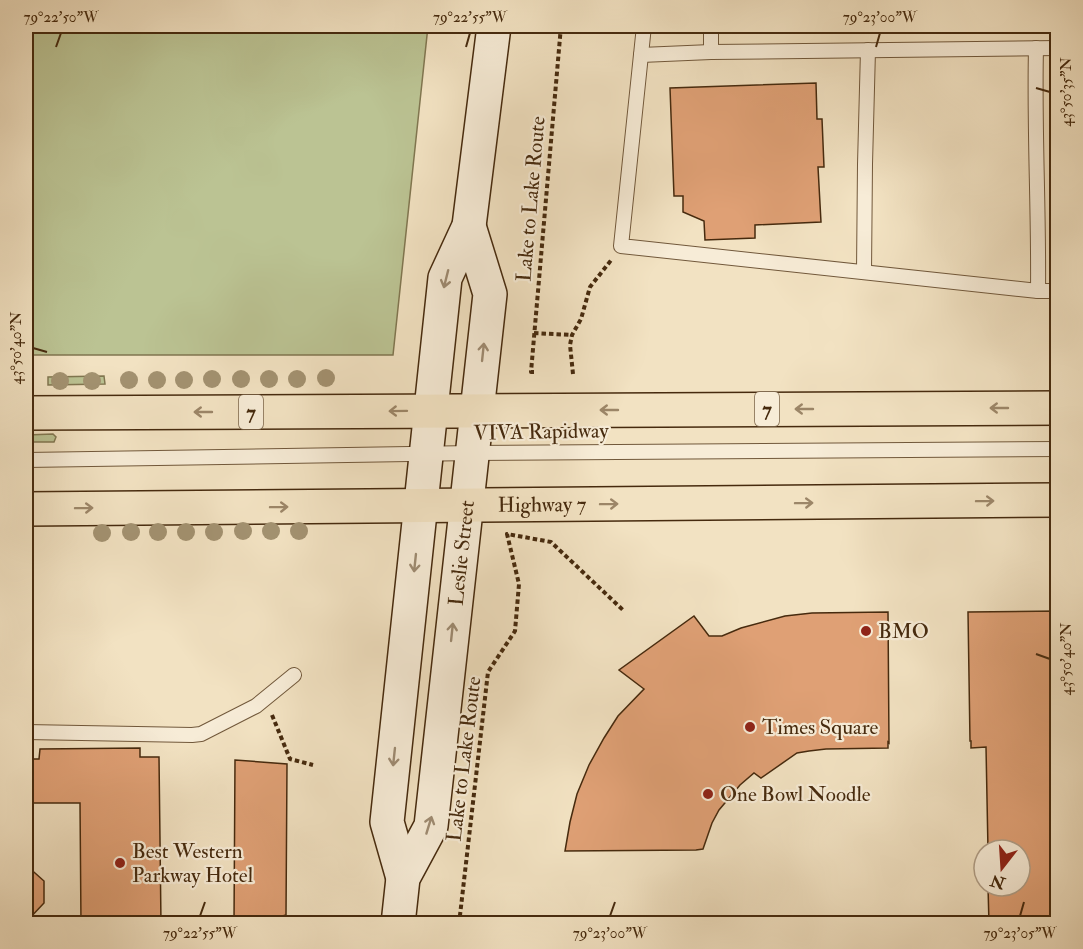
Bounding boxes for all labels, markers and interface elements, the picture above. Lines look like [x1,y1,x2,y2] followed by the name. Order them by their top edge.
[24,8,99,27] text: 79°22'50"W
[433,8,508,27] text: 79°22'55"W
[843,8,918,27] text: 79°23'00"W
[1057,57,1076,127] text: 43°50'35"N
[510,115,552,283] street label: Lake to Lake Route
[439,269,451,288] one-way arrow
[7,311,26,384] text: 43°50'40"N
[478,343,489,363] one-way arrow
[755,392,779,426] road number: 7
[239,395,263,429] road number: 7
[990,402,1010,414] one-way arrow
[795,403,815,415] one-way arrow
[600,404,620,416] one-way arrow
[388,405,408,417] one-way arrow
[193,406,213,418] one-way arrow
[473,417,610,447] street label: VIVA Rapidway
[498,491,587,518] street label: Highway 7
[974,495,994,507] one-way arrow
[793,497,813,508] one-way arrow
[598,498,618,510] one-way arrow
[442,499,481,607] street label: Leslie Street
[268,501,288,512] one-way arrow
[73,503,93,514] one-way arrow
[409,553,420,573] one-way arrow
[878,618,929,645] place label: BMO
[1057,622,1076,695] text: 43°50'40"N
[447,623,458,643] one-way arrow
[859,624,873,638] marker: BMO
[440,675,488,843] street label: Lake to Lake Route
[762,714,878,741] place label: Times Square
[743,720,757,734] marker: Times Square
[388,747,399,767] one-way arrow
[720,781,871,808] place label: One Bowl Noodle
[701,787,715,801] marker: One Bowl Noodle
[424,816,435,835] one-way arrow
[132,838,254,889] place label: Best Western Parkway Hotel
[972,838,1032,898] north arrow
[113,856,127,870] marker: Best Western Parkway Hotel
[987,870,1009,893] text: N
[163,924,238,943] text: 79°22'55"W
[573,924,648,943] text: 79°23'00"W
[983,924,1057,943] text: 79°23'05"W

